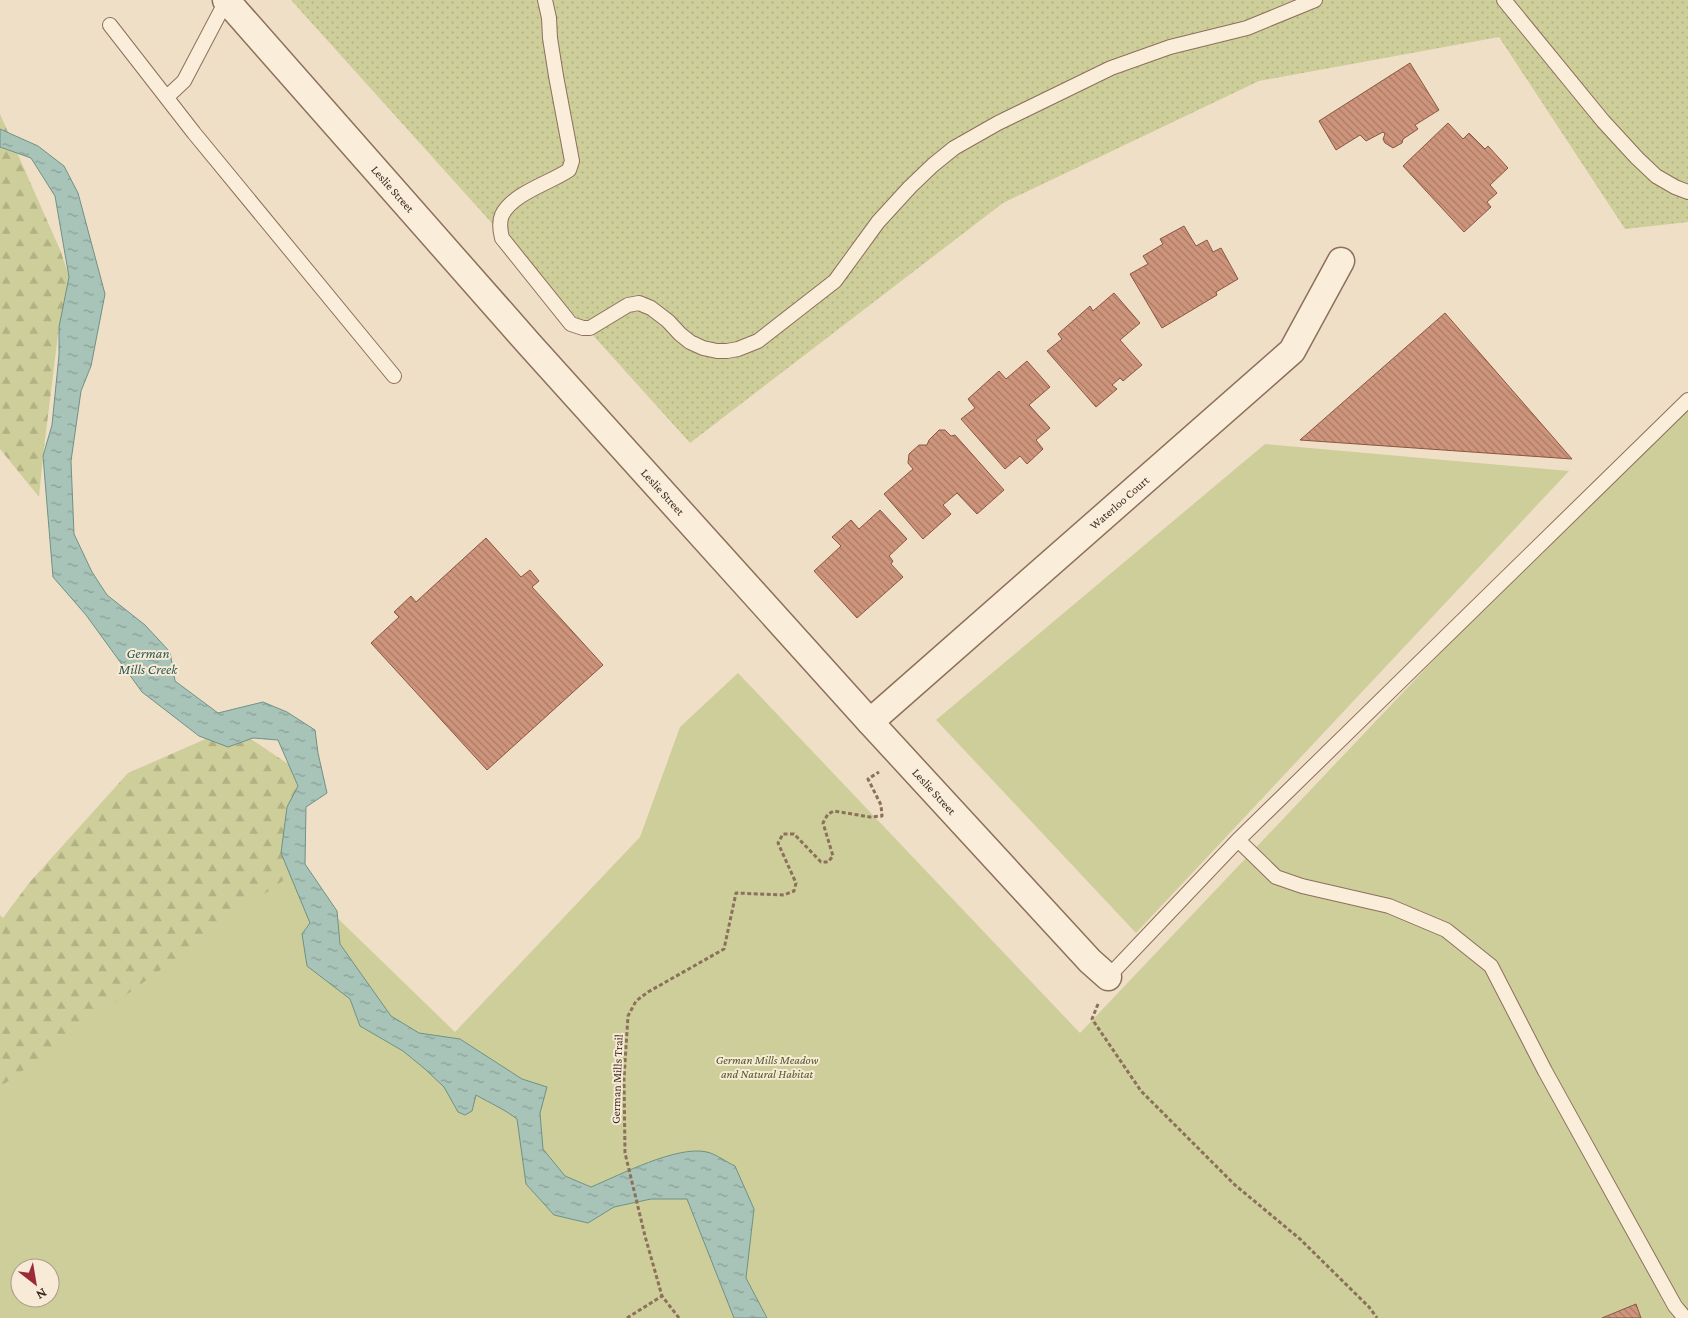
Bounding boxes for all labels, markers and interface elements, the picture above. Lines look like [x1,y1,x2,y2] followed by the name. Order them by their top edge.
[368,163,418,216] street label: Leslie Street
[638,466,688,519] street label: Leslie Street
[1087,472,1153,533] street label: Waterloo Court
[118,645,178,677] water label: German Mills Creek
[909,765,959,818] street label: Leslie Street
[608,1034,626,1124] street label: German Mills Trail
[716,1053,819,1081] park label: German Mills Meadow and Natural Habitat
[10,1258,60,1308] north arrow
[33,1285,50,1304] text: N

